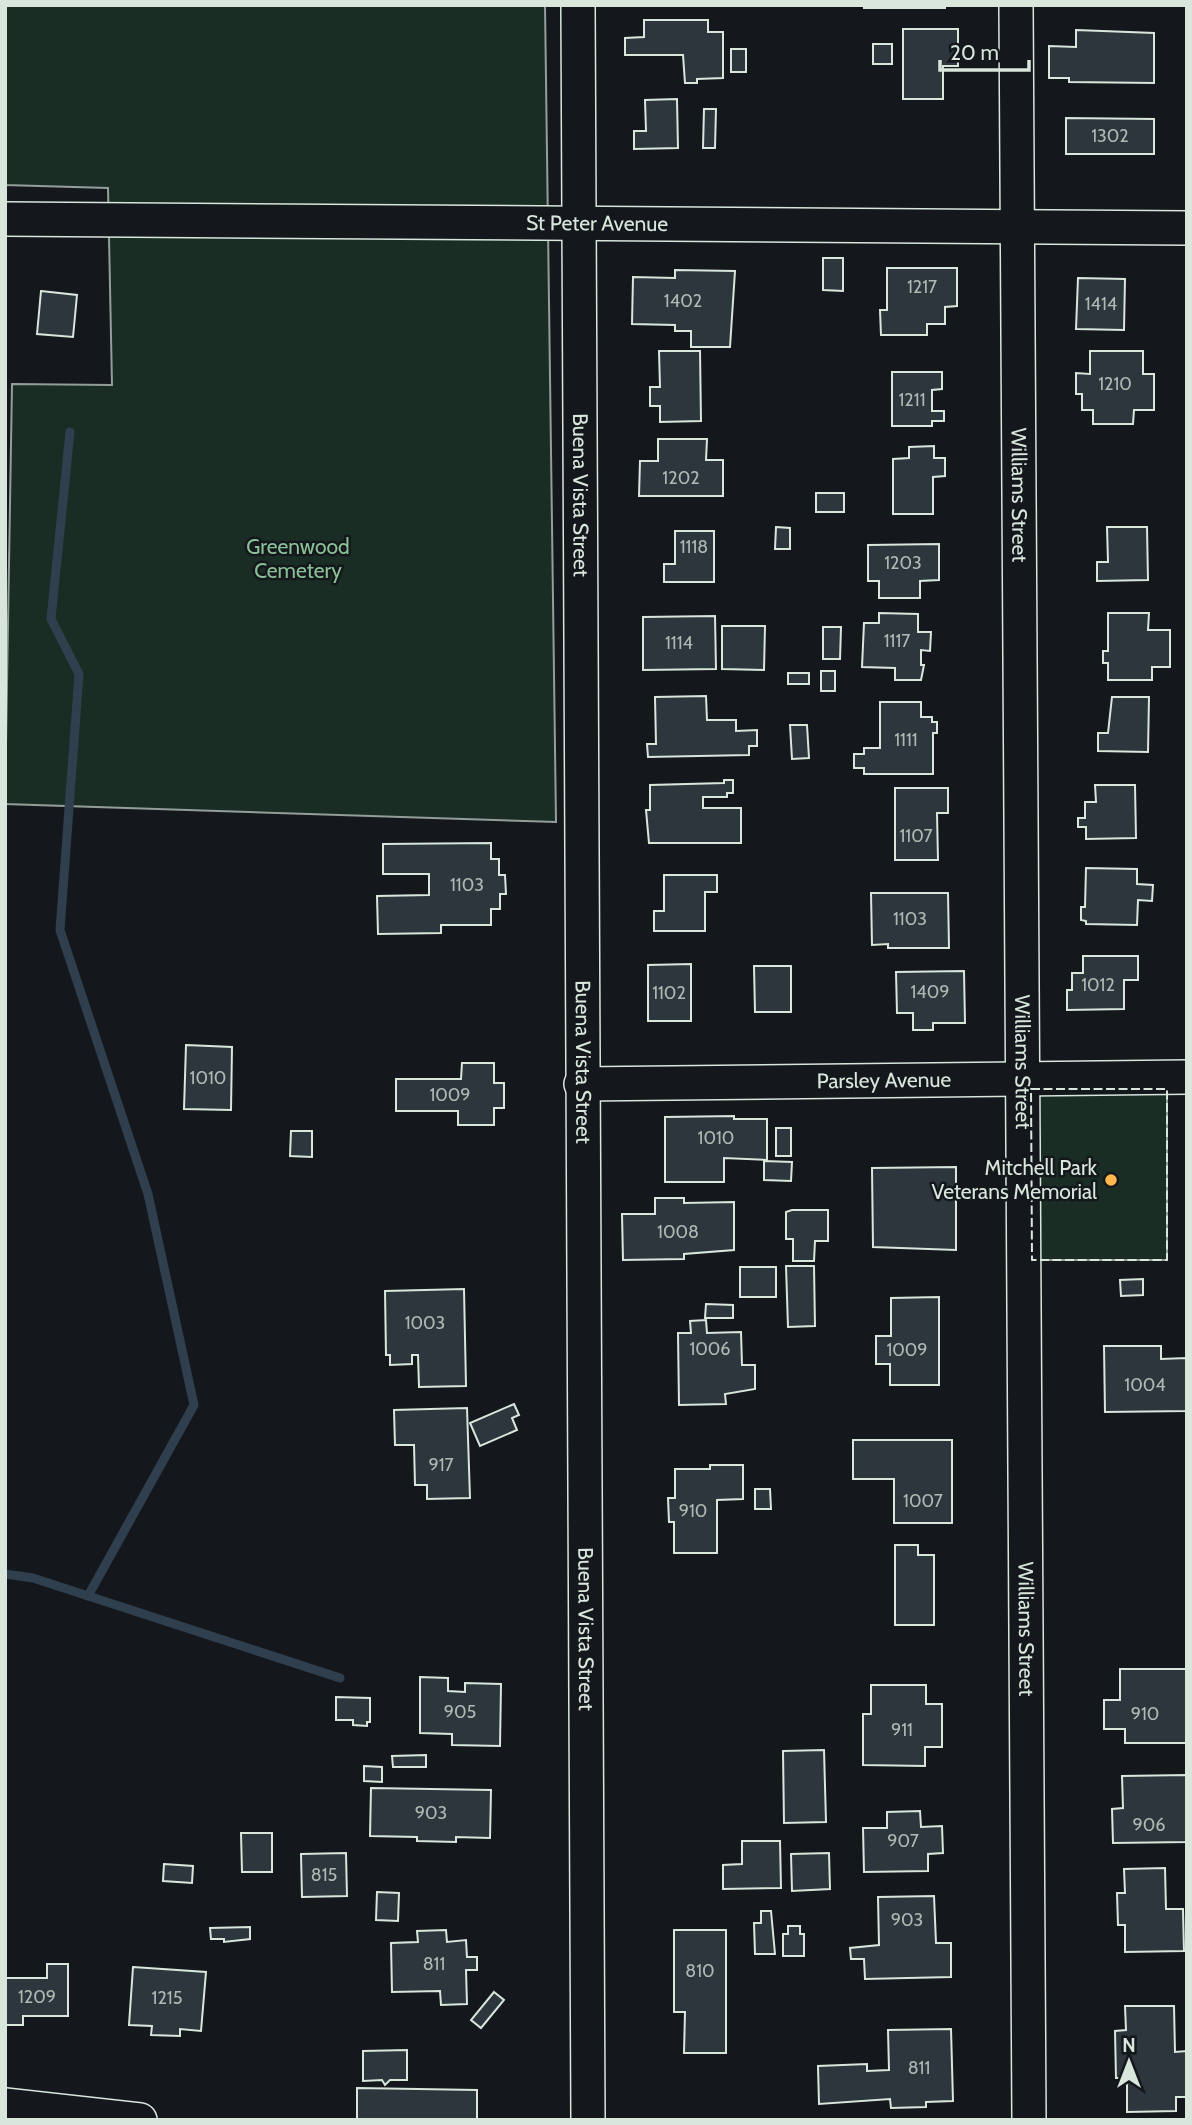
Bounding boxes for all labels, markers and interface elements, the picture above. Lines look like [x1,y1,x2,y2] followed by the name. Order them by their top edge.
[940,28,1029,72] scale bar
[950,40,999,65] text: 20 m
[1091,125,1129,147] house number: 1302
[526,210,668,236] street label: St Peter Avenue
[907,276,937,298] house number: 1217
[664,290,702,312] house number: 1402
[1085,293,1117,315] house number: 1414
[1098,373,1132,395] house number: 1210
[898,389,926,411] house number: 1211
[568,413,594,577] street label: Buena Vista Street
[1007,428,1032,562] street label: Williams Street
[662,467,700,489] house number: 1202
[246,534,350,583] park label: Greenwood Cemetery
[680,536,708,558] house number: 1118
[884,552,922,574] house number: 1203
[884,630,910,652] house number: 1117
[665,632,693,654] house number: 1114
[894,729,918,751] house number: 1111
[899,825,933,847] house number: 1107
[450,874,484,896] house number: 1103
[893,908,927,930] house number: 1103
[1081,974,1115,996] house number: 1012
[571,980,596,1144] street label: Buena Vista Street
[910,981,950,1003] house number: 1409
[652,982,686,1004] house number: 1102
[1010,995,1036,1129] street label: Williams Street
[190,1067,226,1089] house number: 1010
[816,1067,952,1093] street label: Parsley Avenue
[429,1084,471,1106] house number: 1009
[698,1127,734,1149] house number: 1010
[932,1155,1098,1204] place label: Mitchell Park Veterans Memorial
[1103,1172,1119,1188] marker: Mitchell Park Veterans Memorial
[657,1221,699,1243] house number: 1008
[405,1312,445,1334] house number: 1003
[689,1338,731,1360] house number: 1006
[886,1339,928,1361] house number: 1009
[1124,1374,1166,1396] house number: 1004
[428,1454,454,1476] house number: 917
[903,1490,943,1512] house number: 1007
[679,1500,707,1522] house number: 910
[573,1547,599,1711] street label: Buena Vista Street
[1014,1562,1039,1696] street label: Williams Street
[444,1701,476,1723] house number: 905
[1131,1703,1159,1725] house number: 910
[891,1719,913,1741] house number: 911
[415,1802,447,1824] house number: 903
[1132,1814,1166,1836] house number: 906
[887,1830,919,1852] house number: 907
[311,1864,337,1886] house number: 815
[891,1909,923,1931] house number: 903
[423,1953,445,1975] house number: 811
[685,1960,715,1982] house number: 810
[18,1986,56,2008] house number: 1209
[152,1987,182,2009] house number: 1215
[1094,2027,1164,2097] north arrow
[1122,2034,1136,2057] text: N
[908,2057,930,2079] house number: 811

